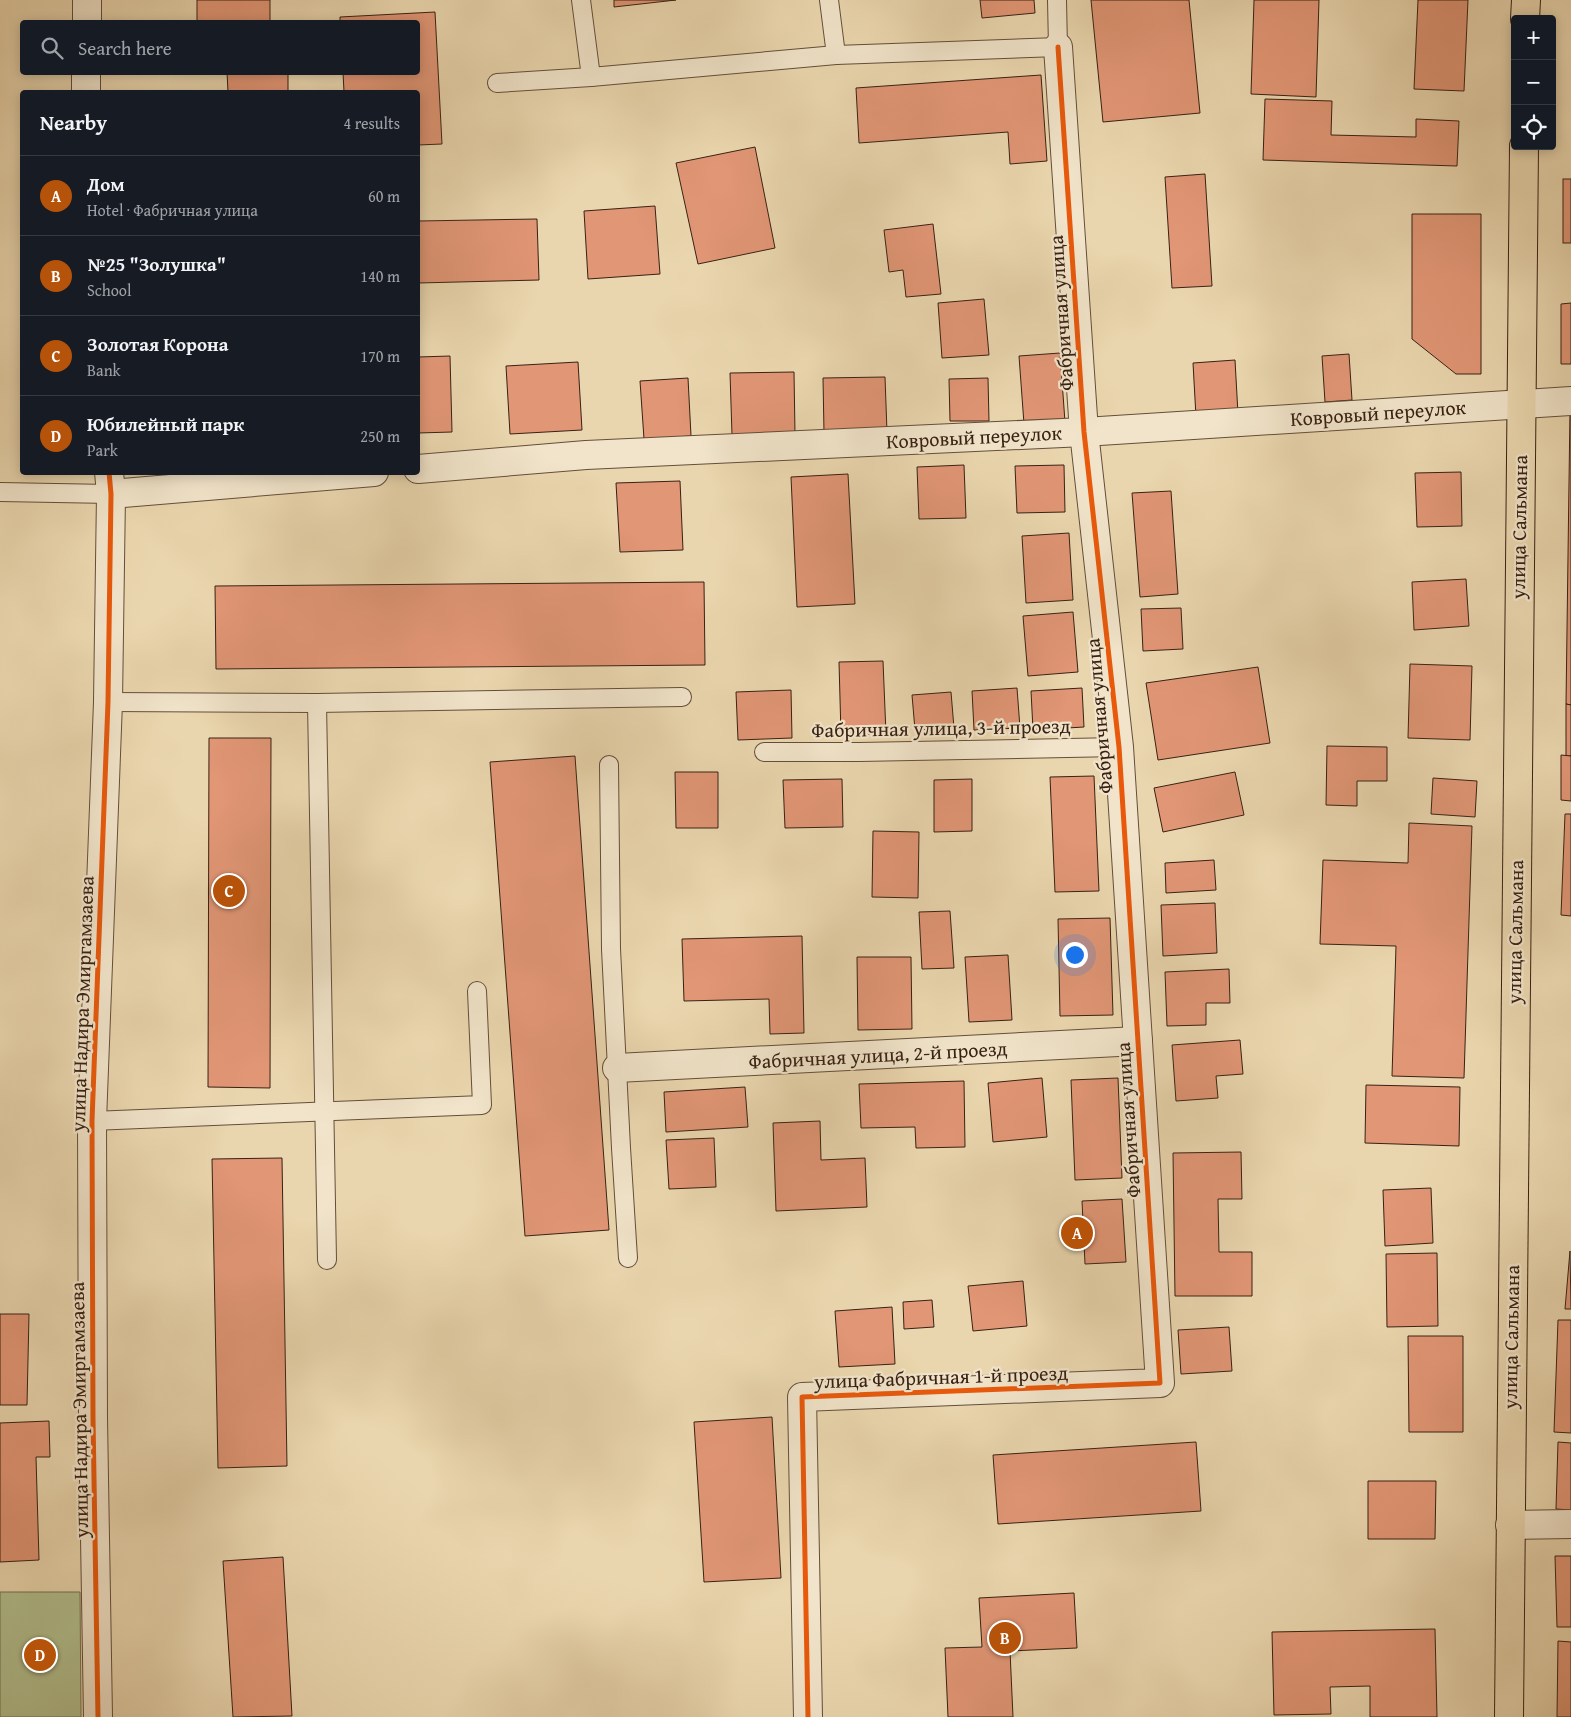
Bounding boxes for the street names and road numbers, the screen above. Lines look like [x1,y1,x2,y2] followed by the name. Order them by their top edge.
[1041,234,1080,392] street label: Фабричная улица
[1289,392,1467,433] street label: Ковровый переулок
[885,417,1063,456] street label: Ковровый переулок
[1503,454,1534,600] street label: улица Сальмана
[1077,637,1120,795] street label: Фабричная улица
[811,711,1071,744] street label: Фабричная улица, 3-й проезд
[1499,859,1530,1005] street label: улица Сальмана
[63,875,100,1134] street label: улица Надира Эмиргамзаева
[748,1033,1008,1076] street label: Фабричная улица, 2-й проезд
[1108,1041,1147,1199] street label: Фабричная улица
[1495,1264,1526,1410] street label: улица Сальмана
[62,1281,95,1539] street label: улица Надира Эмиргамзаева
[812,1358,1069,1395] street label: улица Фабричная 1-й проезд

